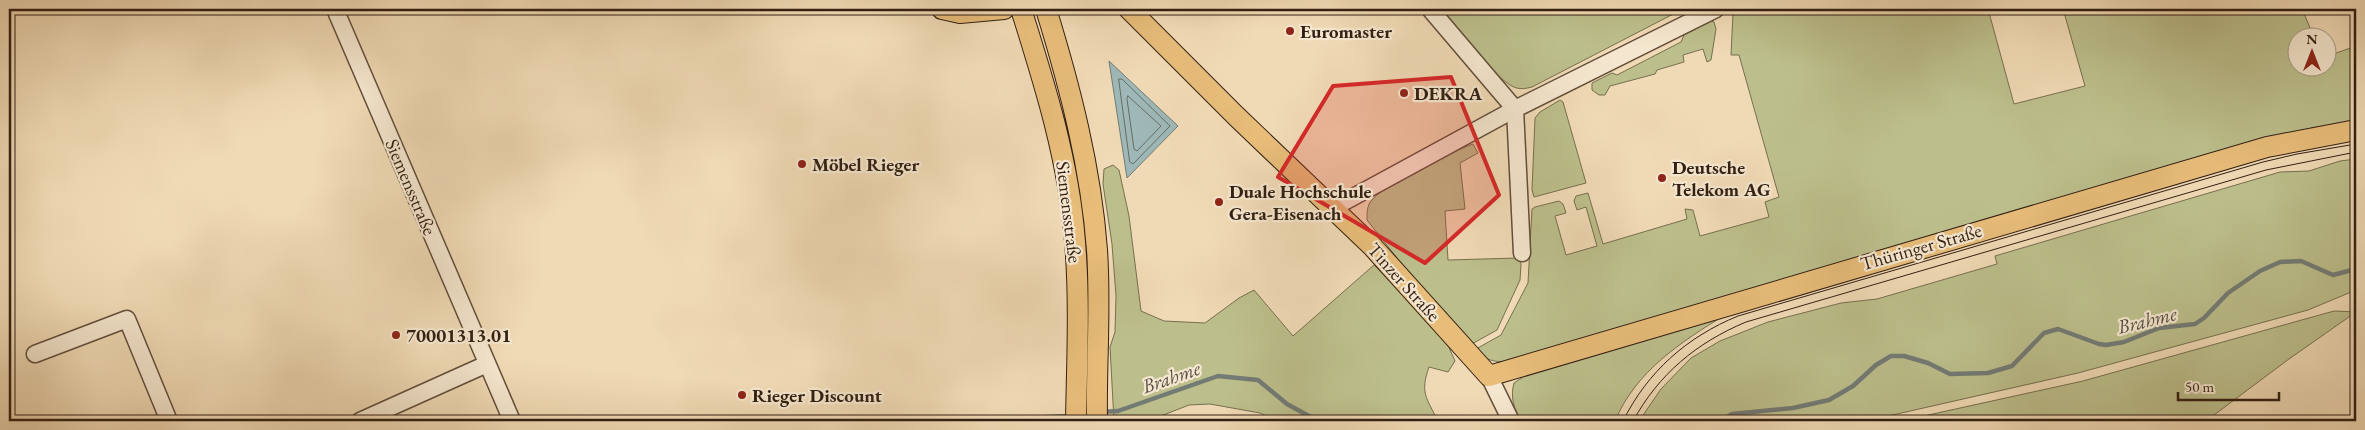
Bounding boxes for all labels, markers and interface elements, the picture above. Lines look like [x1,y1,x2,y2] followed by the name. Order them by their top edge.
[1300,19,1392,44] place label: Euromaster
[1284,25,1296,37] marker: Euromaster
[2288,28,2338,78] north arrow
[2306,30,2318,48] text: N
[1414,81,1483,106] place label: DEKRA
[1398,87,1410,99] marker: DEKRA
[380,135,442,239] street label: Siemensstraße
[812,152,920,177] place label: Möbel Rieger
[1672,155,1771,202] place label: Deutsche Telekom AG
[796,158,808,170] marker: Möbel Rieger
[1050,160,1088,264] street label: Siemensstraße
[1656,172,1668,184] marker: Deutsche Telekom AG
[1229,179,1372,226] place label: Duale Hochschule Gera-Eisenach
[1213,196,1225,208] marker: Duale Hochschule Gera-Eisenach
[1857,218,1985,276] street label: Thüringer Straße
[1362,237,1446,327] street label: Tinzer Straße
[2114,300,2179,340] water label: Brahme
[406,323,511,348] place label: 70001313.01
[390,329,402,341] marker: 70001313.01
[1137,355,1204,399] water label: Brahme
[2178,370,2279,402] scale bar
[2185,377,2214,396] text: 50 m
[752,383,882,408] place label: Rieger Discount
[736,389,748,401] marker: Rieger Discount

